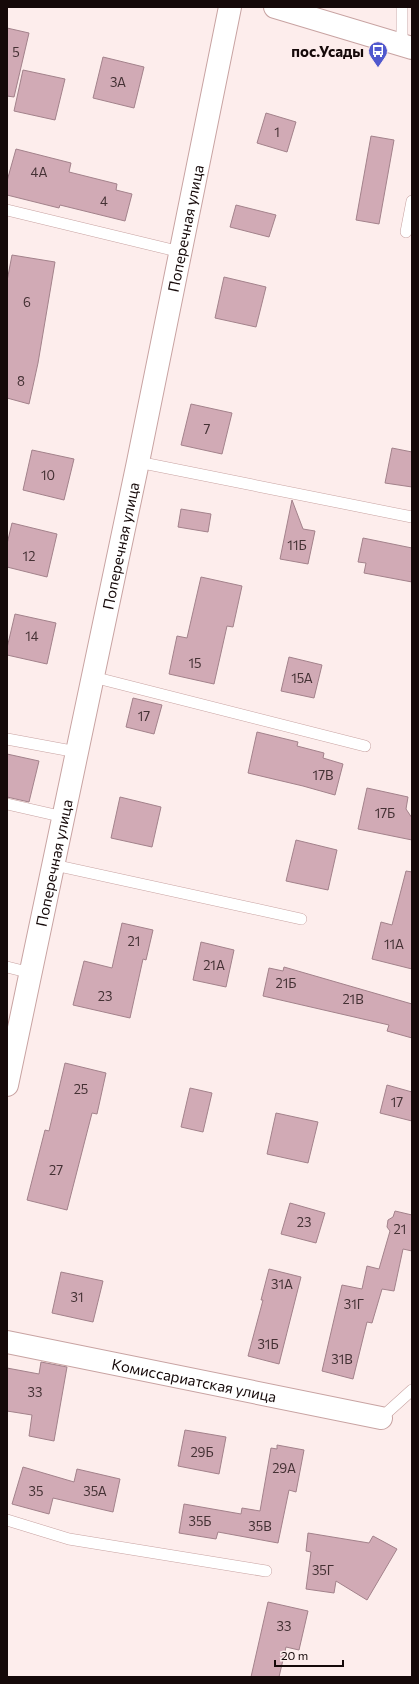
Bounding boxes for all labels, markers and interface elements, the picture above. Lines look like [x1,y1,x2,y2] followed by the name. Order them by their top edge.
[367,40,389,68] bus stop icon: пос.Усады
[291,42,364,60] place label: пос.Усады
[12,44,20,60] house number: 5
[110,74,126,90] house number: 3А
[274,124,280,140] house number: 1
[164,163,207,294] street label: Поперечная улица
[31,164,47,180] house number: 4А
[100,193,108,209] house number: 4
[23,294,31,310] house number: 6
[17,373,25,389] house number: 8
[204,421,211,437] house number: 7
[41,467,55,483] house number: 10
[98,481,143,611] street label: Поперечная улица
[287,537,307,553] house number: 11Б
[23,548,35,564] house number: 12
[25,628,39,644] house number: 14
[188,655,202,671] house number: 15
[291,670,313,686] house number: 15А
[138,708,150,724] house number: 17
[313,767,333,783] house number: 17В
[32,798,76,928] street label: Поперечная улица
[375,805,395,821] house number: 17Б
[128,933,140,949] house number: 21
[384,936,404,952] house number: 11А
[203,957,225,973] house number: 21А
[276,975,296,991] house number: 21Б
[98,988,112,1004] house number: 23
[342,991,364,1007] house number: 21В
[74,1081,88,1097] house number: 25
[391,1094,403,1110] house number: 17
[49,1162,63,1178] house number: 27
[297,1214,311,1230] house number: 23
[394,1221,406,1237] house number: 21
[271,1276,293,1292] house number: 31А
[71,1289,83,1305] house number: 31
[344,1296,364,1312] house number: 31Г
[257,1336,279,1352] house number: 31Б
[331,1351,353,1367] house number: 31В
[110,1355,278,1406] street label: Комиссариатская улица
[28,1384,42,1400] house number: 33
[190,1444,214,1460] house number: 29Б
[272,1460,296,1476] house number: 29А
[29,1483,43,1499] house number: 35
[83,1483,107,1499] house number: 35А
[188,1513,212,1529] house number: 35Б
[248,1518,272,1534] house number: 35В
[312,1562,334,1578] house number: 35Г
[277,1618,291,1634] house number: 33
[275,1642,343,1668] scale bar
[281,1648,308,1662] text: 20 m

